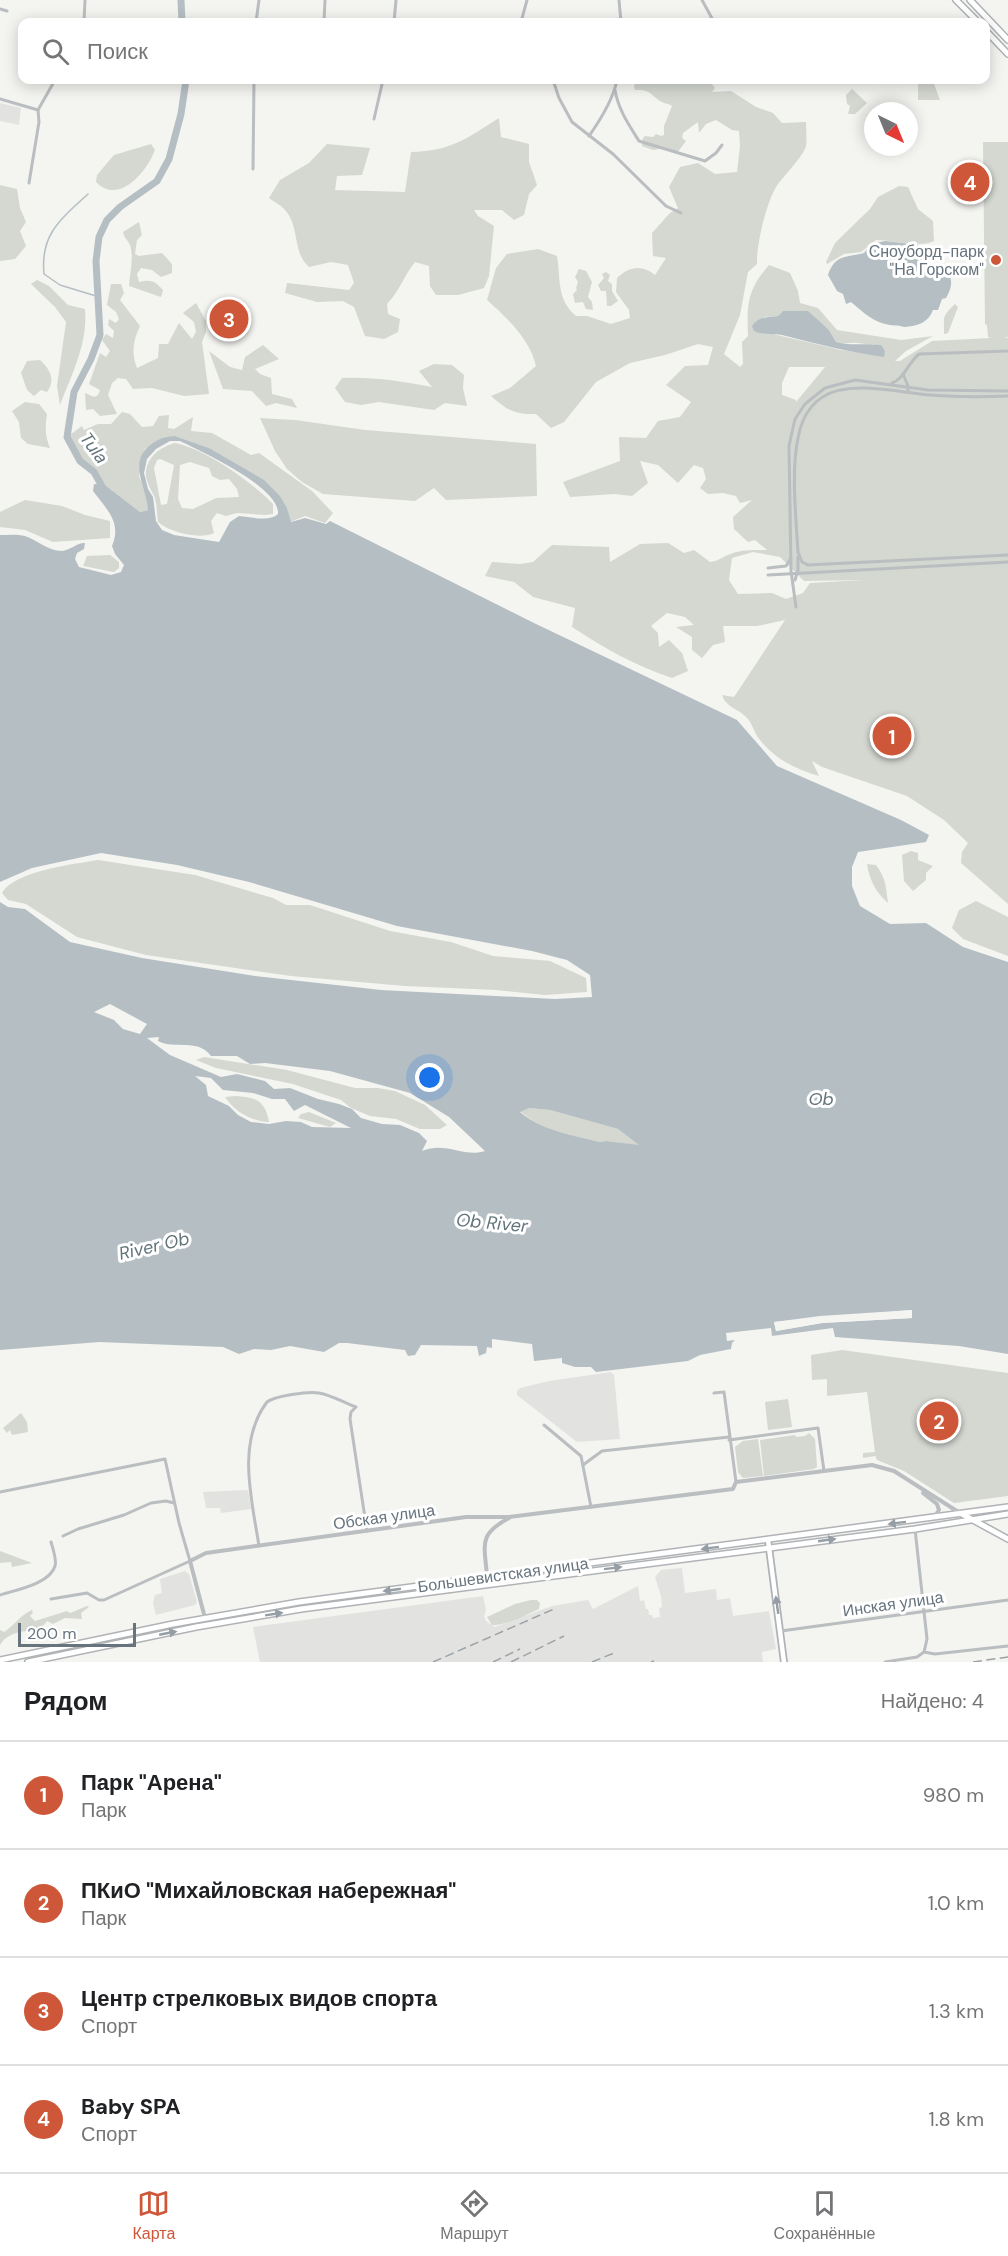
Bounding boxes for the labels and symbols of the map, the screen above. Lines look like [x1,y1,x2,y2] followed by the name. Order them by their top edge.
[864,102,918,156] north arrow
[950,160,990,204] pin: 4
[869,241,985,280] place label: Сноуборд-парк "На Горском"
[989,253,1003,267] marker: Сноуборд-парк "На Горском"
[210,296,248,342] pin: 3
[74,427,114,469] water label: Tula
[872,714,912,758] pin: 1
[415,1063,444,1092] your location
[808,1087,834,1111] water label: Ob
[455,1208,530,1238] water label: Ob River
[116,1226,192,1266] water label: River Ob
[920,1398,958,1444] pin: 2
[332,1499,436,1535] street label: Обская улица
[888,1518,907,1528] one-way arrow
[818,1536,837,1545] one-way arrow
[701,1543,720,1552] one-way arrow
[416,1553,590,1597] street label: Большевистская улица
[604,1564,623,1573] one-way arrow
[382,1585,401,1594] one-way arrow
[841,1587,945,1621] street label: Инская улица
[772,1595,781,1614] one-way arrow
[265,1609,284,1618] one-way arrow
[18,1620,136,1648] scale bar
[158,1628,177,1637] one-way arrow

